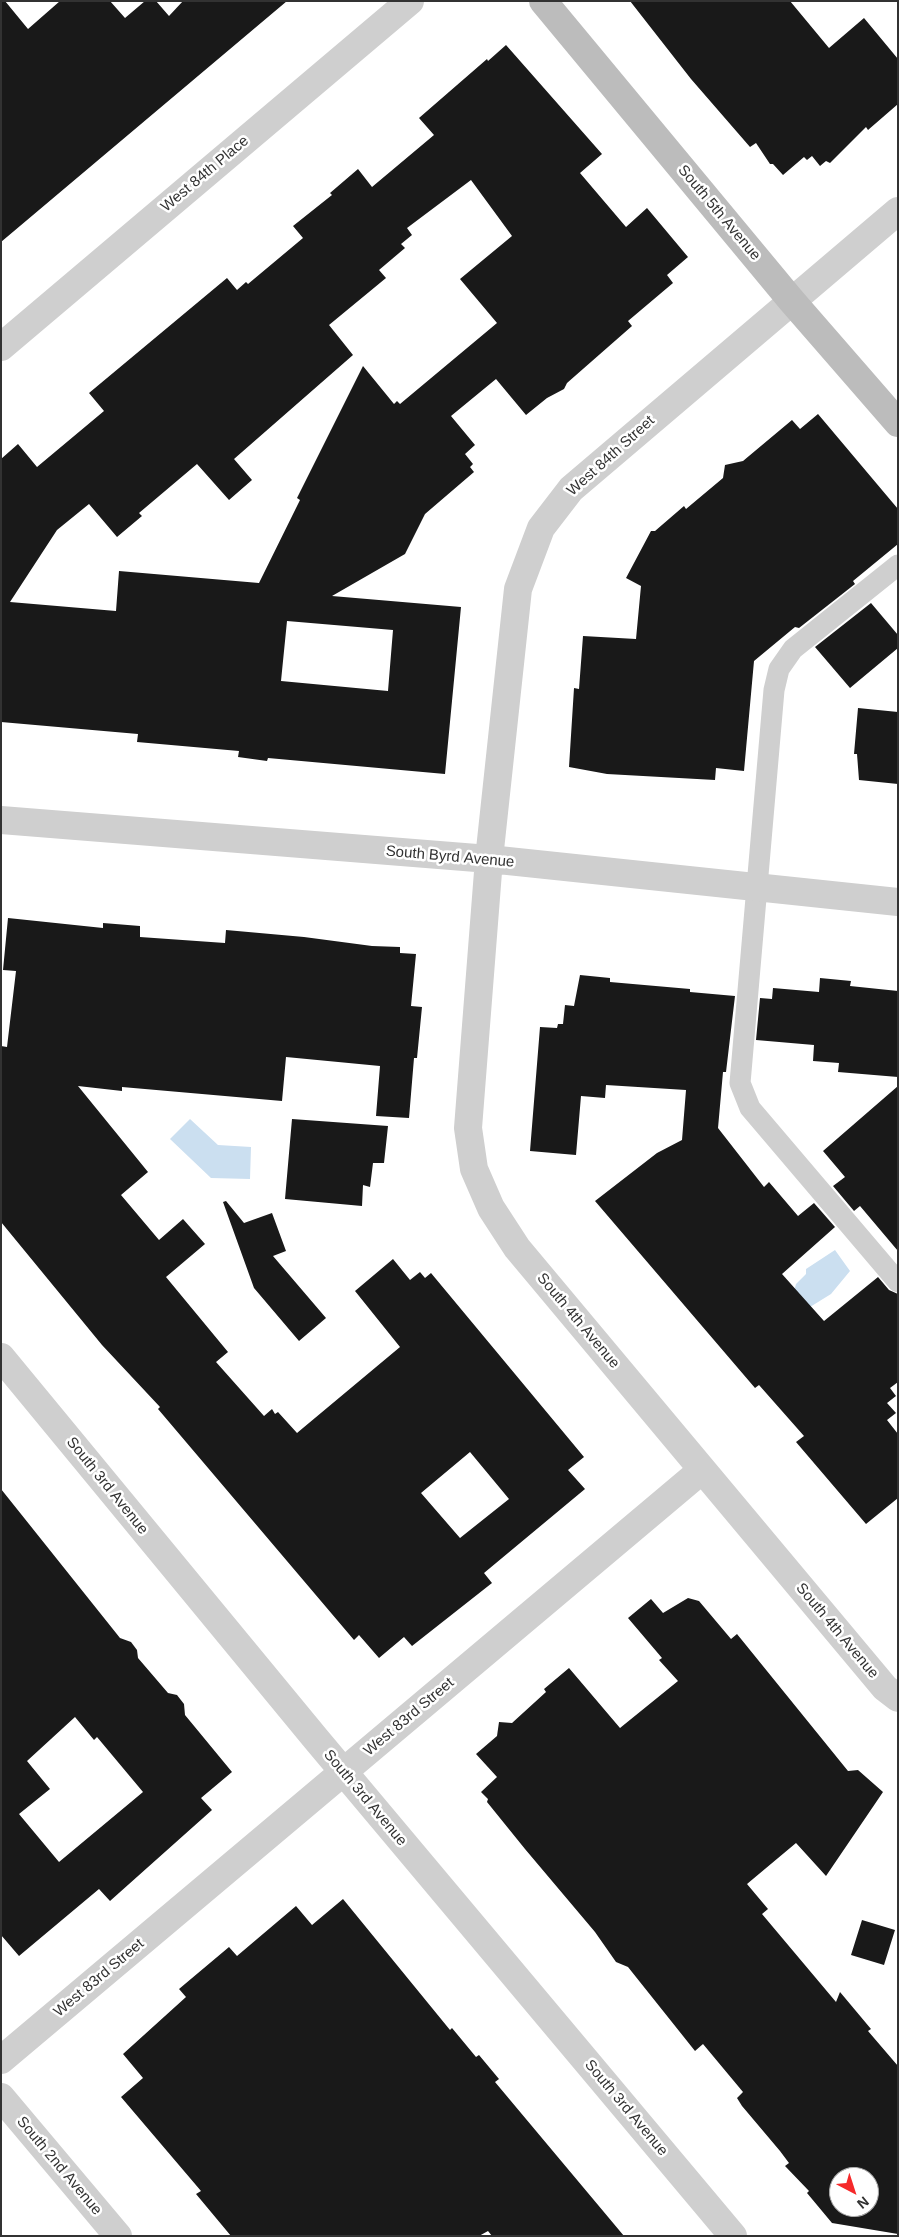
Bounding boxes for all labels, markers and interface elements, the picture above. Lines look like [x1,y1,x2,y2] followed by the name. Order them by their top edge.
[157,132,253,216] street label: West 84th Place
[674,162,764,264] street label: South 5th Avenue
[564,412,658,500] street label: West 84th Street
[385,842,515,872] street label: South Byrd Avenue
[533,1270,623,1372] street label: South 4th Avenue
[62,1434,152,1538] street label: South 3rd Avenue
[792,1580,882,1682] street label: South 4th Avenue
[360,1674,458,1760] street label: West 83rd Street
[320,1746,410,1850] street label: South 3rd Avenue
[50,1935,148,2021] street label: West 83rd Street
[581,2056,671,2160] street label: South 3rd Avenue
[13,2113,105,2219] street label: South 2nd Avenue
[829,2167,879,2217] north arrow
[854,2193,872,2212] text: N

